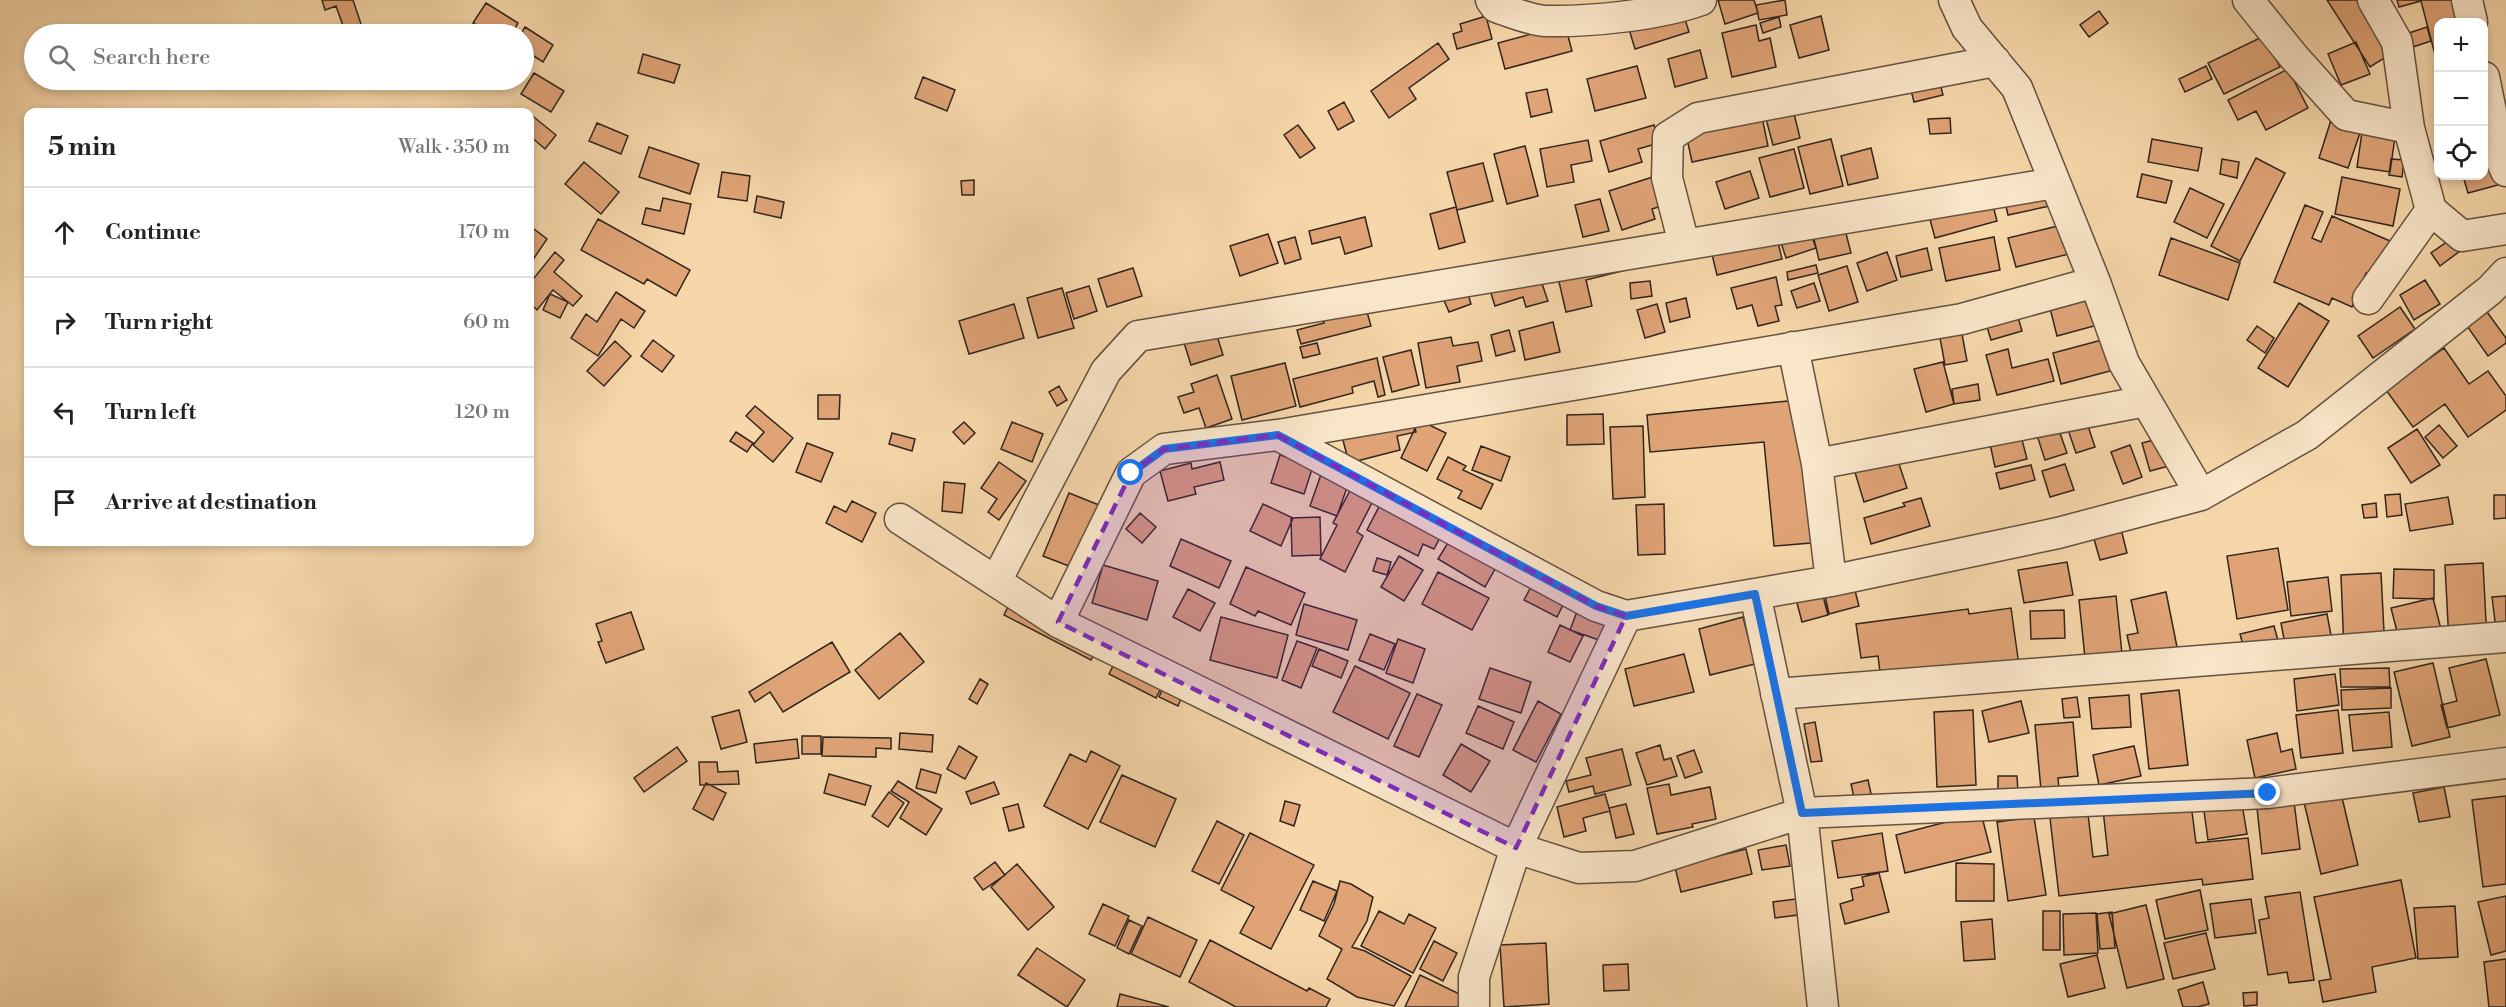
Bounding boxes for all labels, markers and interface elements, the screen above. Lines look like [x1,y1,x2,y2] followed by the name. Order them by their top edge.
[2434,18,2488,180] map controls
[2434,18,2488,72] button: +
[24,24,534,90] search box
[45,41,78,74] icon: search
[93,44,210,71] text: Search here
[2434,72,2488,126] button: −
[2434,126,2488,180] button: locate
[48,131,116,163] text: 5 min
[398,135,510,160] text: Walk · 350 m
[48,216,81,249] icon: ahead
[105,219,201,246] text: Continue
[458,220,510,245] text: 170 m
[48,306,81,339] icon: right
[105,309,213,336] text: Turn right
[463,310,510,335] text: 60 m
[48,396,81,429] icon: left
[105,399,196,426] text: Turn left
[455,400,510,425] text: 120 m
[1117,459,1143,485] route start
[48,486,81,519] icon: arrive
[105,489,317,516] text: Arrive at destination
[2254,779,2280,805] route end

